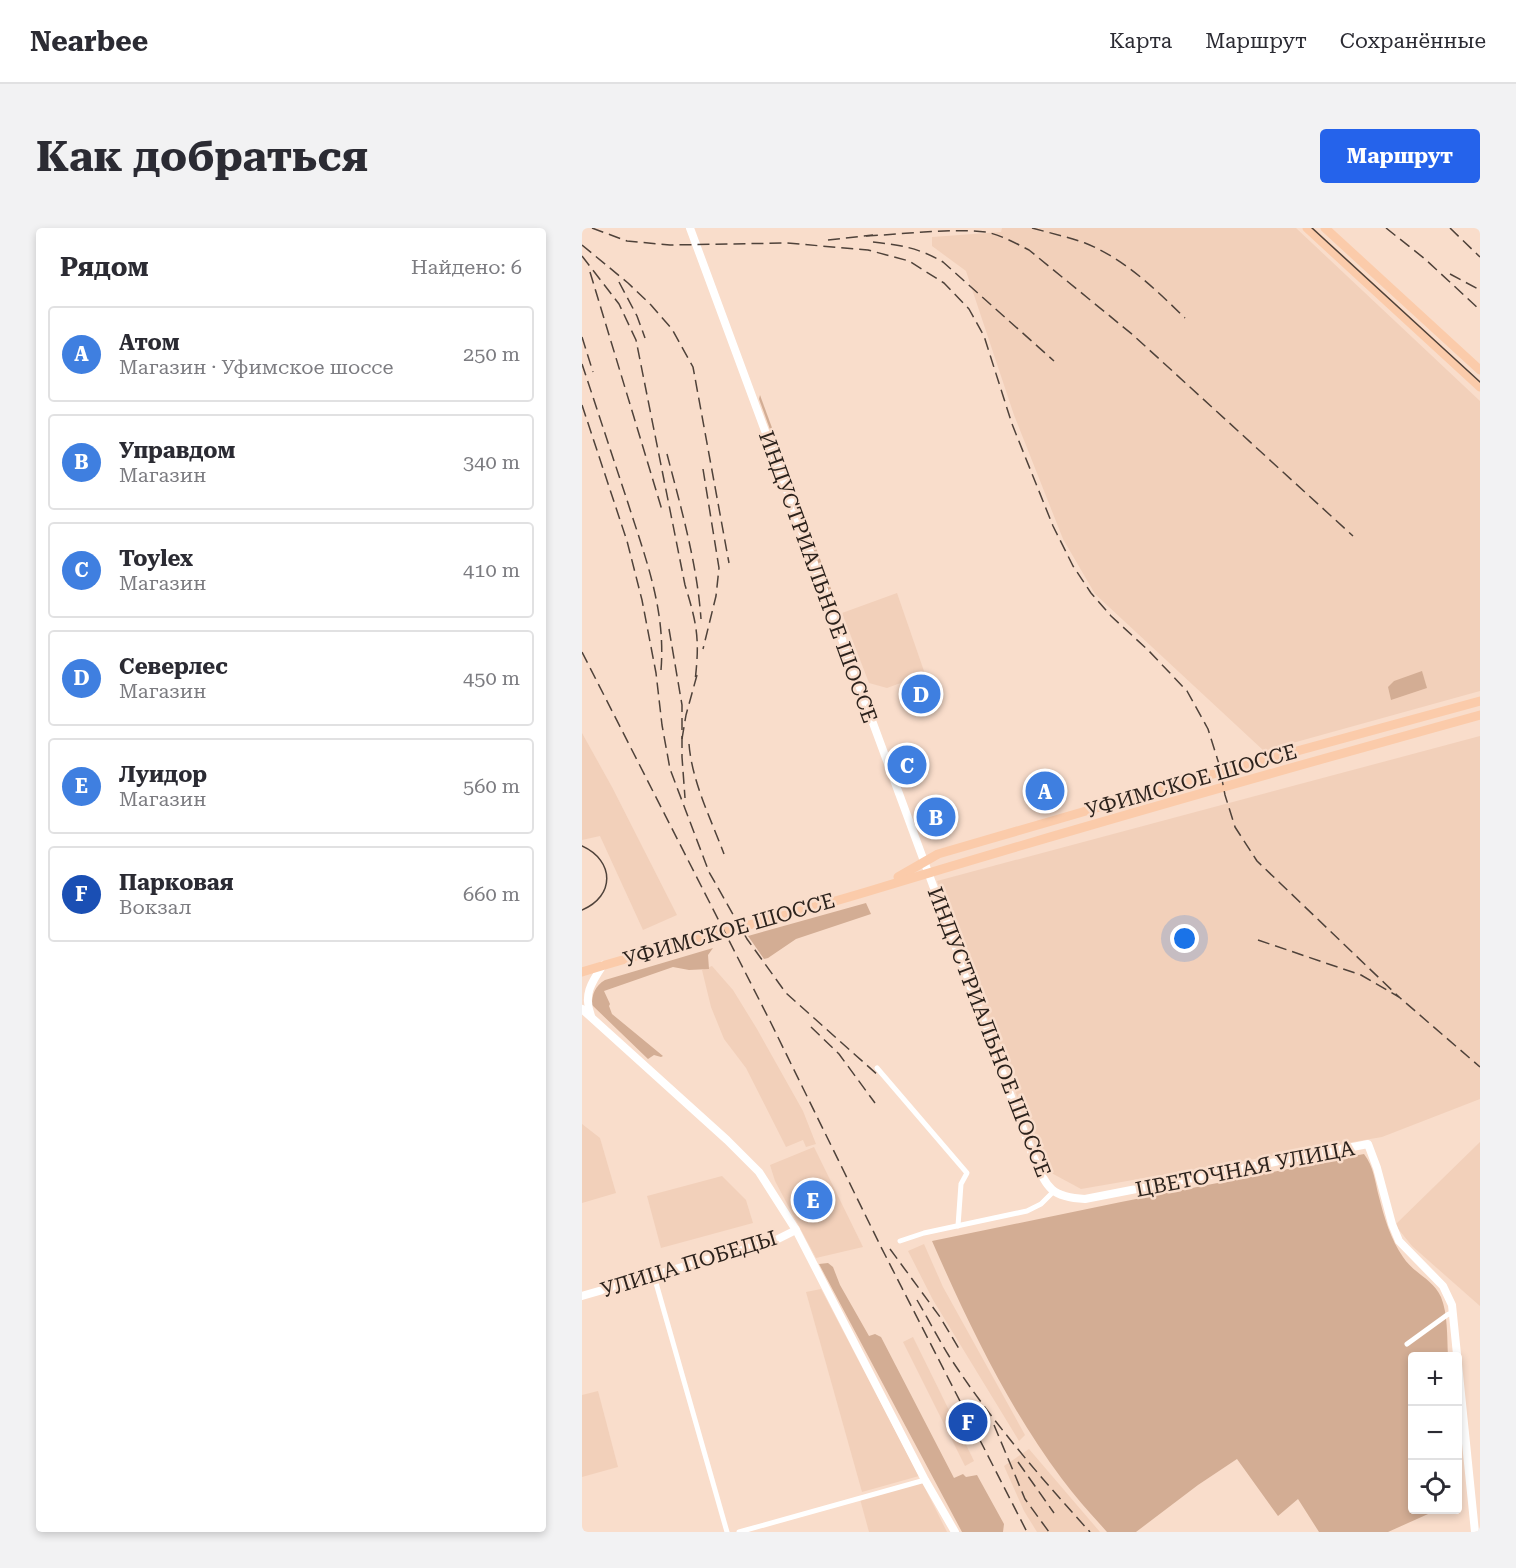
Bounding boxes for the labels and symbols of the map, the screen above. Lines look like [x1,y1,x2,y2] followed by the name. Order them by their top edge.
[754,428,882,726] street label: ИНДУСТРИАЛЬНОЕ ШОССЕ
[902,672,940,716] pin: D
[1082,739,1300,823] street label: УФИМСКОЕ ШОССЕ
[888,742,926,788] pin: C
[1026,768,1064,814] pin: A
[916,794,956,840] pin: B
[922,884,1056,1180] street label: ИНДУСТРИАЛЬНОЕ ШОССЕ
[620,888,838,972] street label: УФИМСКОЕ ШОССЕ
[1170,924,1199,953] your location
[1133,1136,1357,1202] street label: ЦВЕТОЧНАЯ УЛИЦА
[794,1178,832,1222] pin: E
[598,1226,780,1302] street label: УЛИЦА ПОБЕДЫ
[948,1400,988,1444] pin: F

